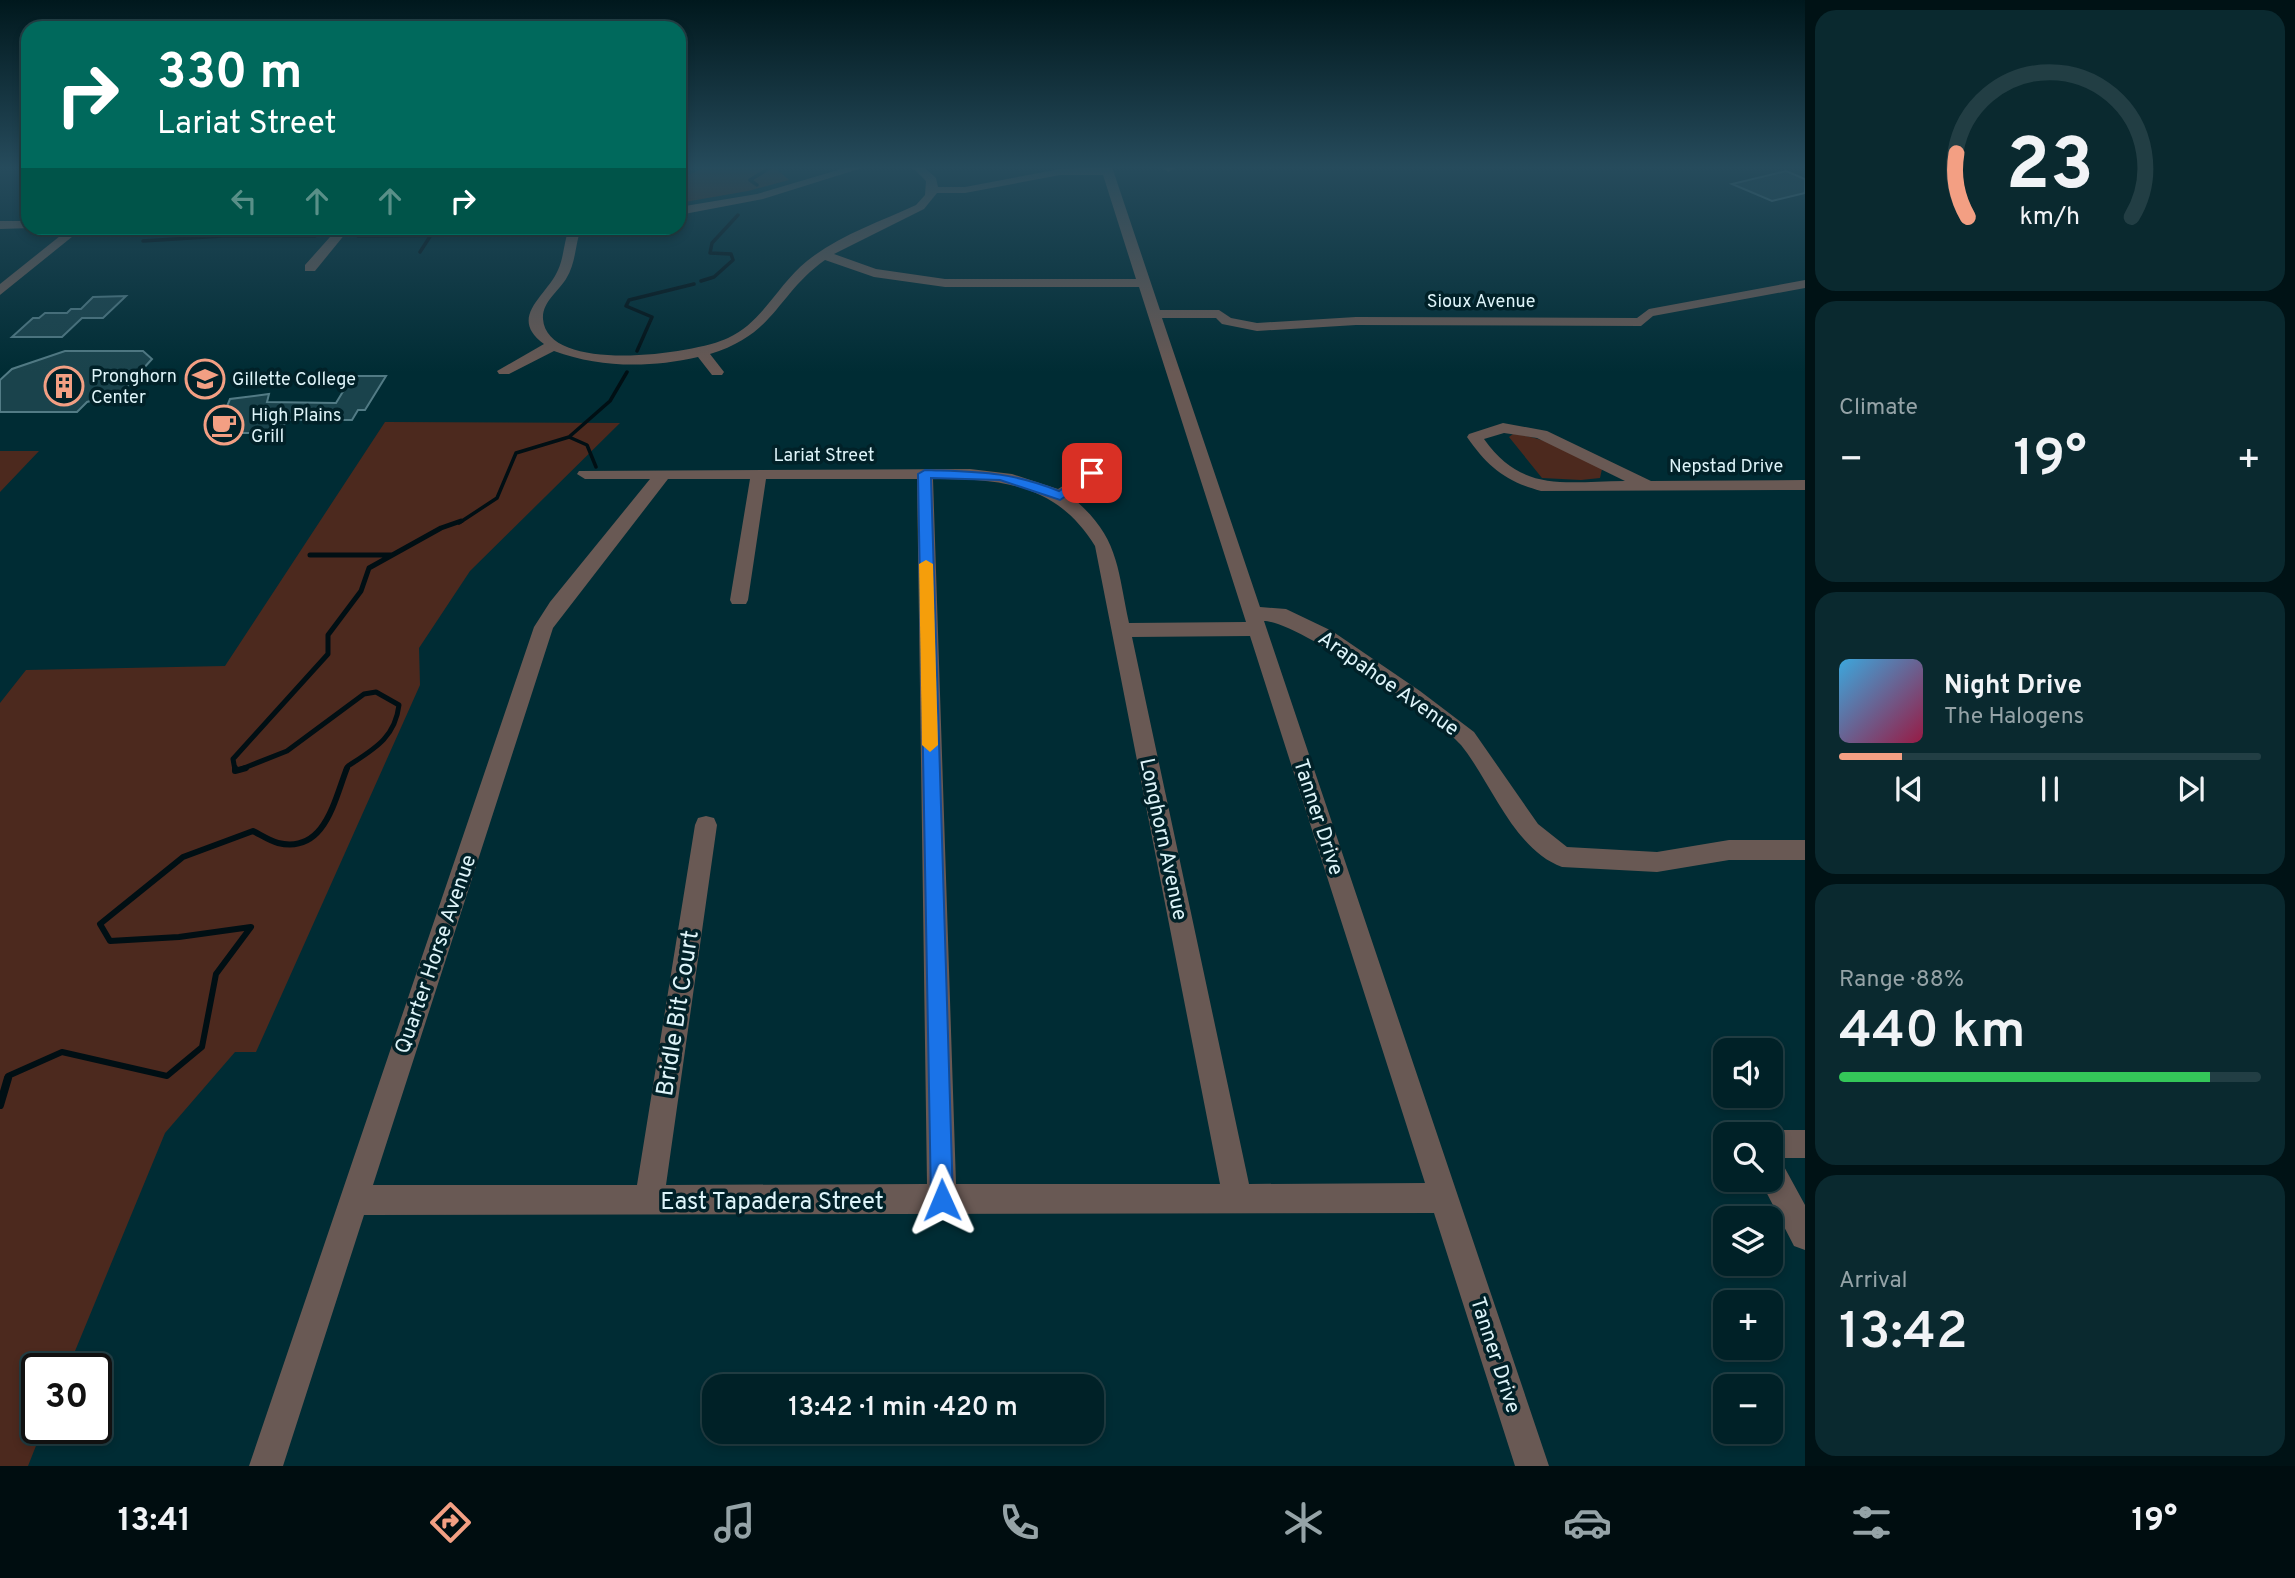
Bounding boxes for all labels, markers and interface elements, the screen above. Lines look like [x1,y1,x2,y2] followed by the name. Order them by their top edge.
[157,44,302,106] text: 330 m
[42,49,133,140] icon: right
[157,105,337,145] text: Lariat Street
[2006,123,2094,215] text: 23
[225,182,263,220] icon: left
[298,182,336,220] icon: ahead
[371,182,409,220] icon: ahead
[444,182,482,220] icon: right
[2020,201,2080,233] text: km/h
[1427,291,1535,314] street label: Sioux Avenue
[184,358,226,400] school or university icon: Gillette College
[43,365,85,407] building icon: Pronghorn Center
[91,366,177,410] place label: Pronghorn Center
[232,369,356,392] place label: Gillette College
[1839,394,1918,423] text: Climate
[203,404,245,446] cafe icon: High Plains Grill
[251,405,341,449] place label: High Plains Grill
[2013,428,2087,494] text: 19°
[1839,437,1864,486] text: −
[2236,437,2261,486] text: +
[1062,443,1122,503] pin
[773,445,875,468] street label: Lariat Street
[1073,454,1111,492] icon: arrive
[1669,456,1783,479] street label: Nepstad Drive
[1312,625,1464,743] street label: Arapahoe Avenue
[1944,670,2082,703] text: Night Drive
[1944,703,2084,732] text: The Halogens
[1132,756,1193,923] street label: Longhorn Avenue
[1286,756,1349,879] street label: Tanner Drive
[1890,770,1928,808] icon: previous
[2031,770,2069,808] icon: pause
[2172,770,2210,808] icon: next
[390,851,483,1058] street label: Quarter Horse Avenue
[651,928,707,1098] street label: Bridle Bit Court
[1839,966,1964,995] text: Range · 88%
[1839,1000,2026,1066] text: 440 km
[1713,1038,1783,1444] map controls
[1713,1038,1783,1108] button: sound
[1713,1122,1783,1192] button: search
[905,1163,979,1237] position arrow
[660,1188,884,1218] street label: East Tapadera Street
[1713,1206,1783,1276] button: layers
[1839,1267,1908,1296] text: Arrival
[1713,1290,1783,1360] button: +
[1463,1294,1526,1417] street label: Tanner Drive
[1839,1301,1968,1367] text: 13:42
[21,1353,112,1444] speed limit sign: 30
[1713,1374,1783,1444] button: −
[788,1392,1018,1425] text: 13:42 · 1 min · 420 m
[426,1498,475,1547] icon: directions
[710,1498,759,1547] icon: music
[995,1498,1044,1547] icon: phone
[1279,1498,1328,1547] icon: climate
[1563,1498,1612,1547] icon: car
[1847,1498,1896,1547] icon: filters
[118,1502,191,1542] text: 13:41
[2132,1502,2177,1542] text: 19°

